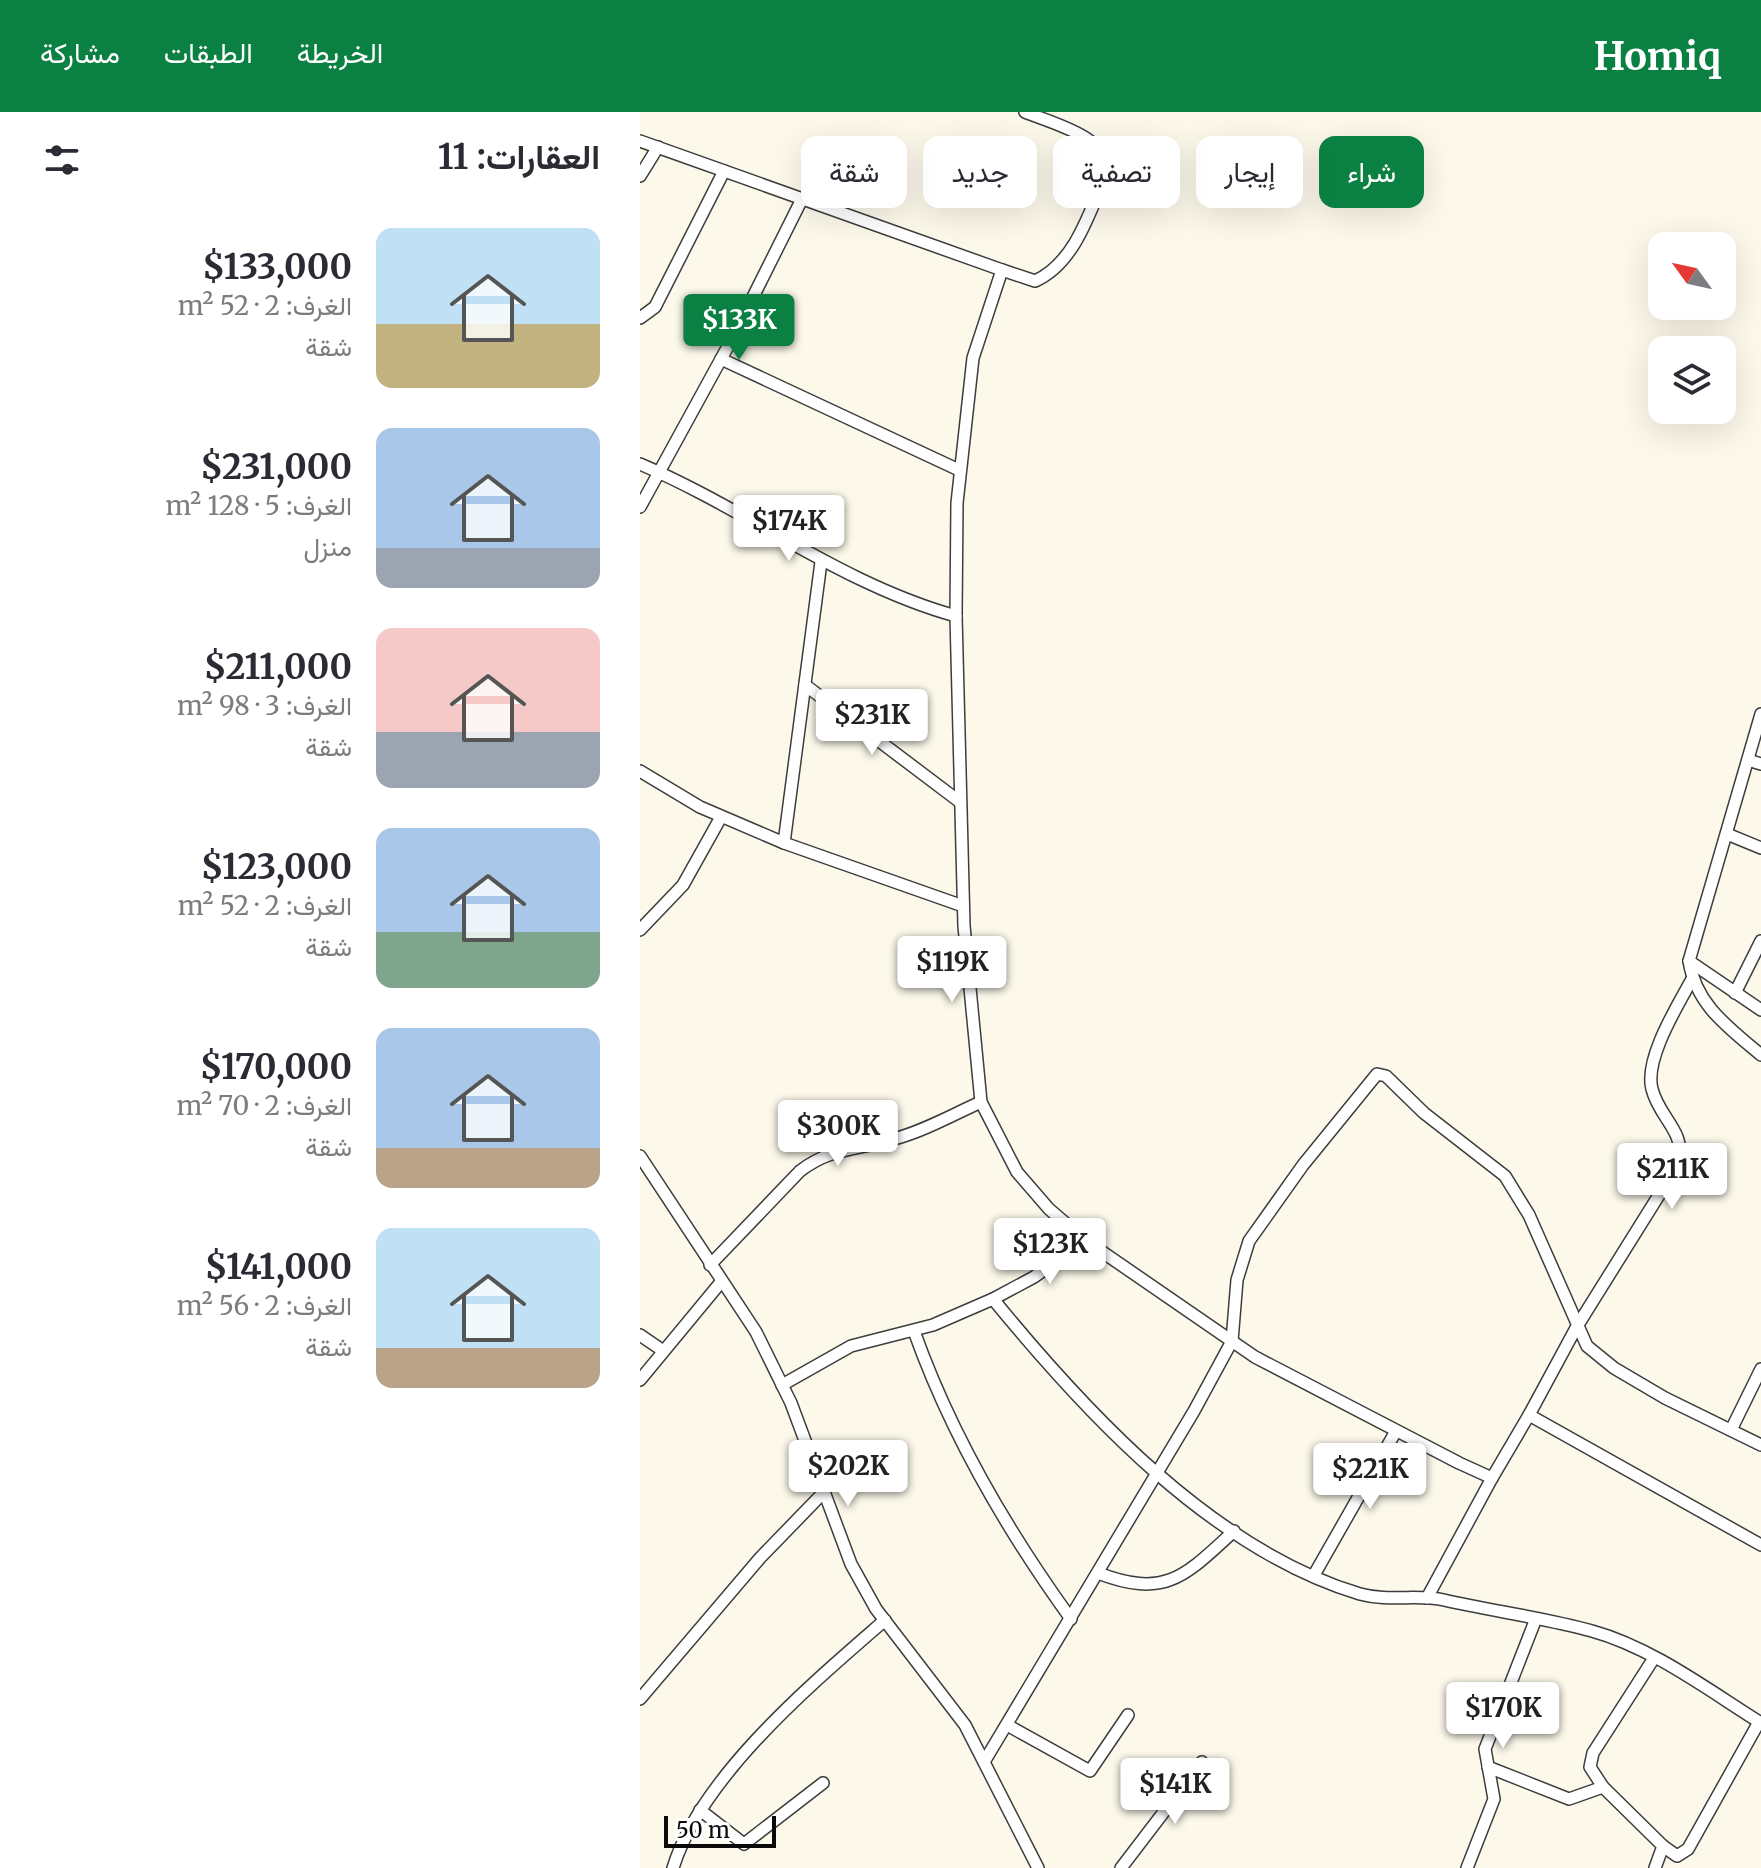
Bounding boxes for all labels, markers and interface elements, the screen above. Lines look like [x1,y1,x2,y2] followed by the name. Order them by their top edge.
[1594,33,1721,80] text: Homiq
[40,35,120,71] text: مشاركة
[164,35,253,71] text: الطبقات
[297,35,383,71] text: الخريطة
[438,136,600,178] text: العقارات: 11
[801,136,907,208] chip: شقة
[923,136,1037,208] chip: جديد
[1053,136,1180,208] chip: تصفية
[1196,136,1303,208] chip: إيجار
[1319,136,1424,208] chip: شراء
[40,138,84,182] icon: filters
[1648,232,1736,320] north arrow
[1648,232,1736,424] map controls
[202,246,352,288] text: $133,000
[440,260,536,356] icon: home
[178,289,352,322] text: الغرف: 2 · 52 m²
[683,294,795,362] pin: $133K
[701,303,777,336] text: $133K
[305,330,352,363] text: شقة
[1648,336,1736,424] button: layers
[200,446,352,488] text: $231,000
[440,460,536,556] icon: home
[166,489,352,522] text: الغرف: 5 · 128 m²
[733,495,845,563] pin: $174K
[751,504,827,537] text: $174K
[303,530,352,563] text: منزل
[204,646,352,688] text: $211,000
[440,660,536,756] icon: home
[177,689,352,722] text: الغرف: 3 · 98 m²
[816,689,928,757] pin: $231K
[834,698,910,731] text: $231K
[305,730,352,763] text: شقة
[201,846,352,888] text: $123,000
[440,860,536,956] icon: home
[178,889,352,922] text: الغرف: 2 · 52 m²
[305,930,352,963] text: شقة
[896,936,1008,1004] pin: $119K
[915,945,989,978] text: $119K
[200,1046,352,1088] text: $170,000
[440,1060,536,1156] icon: home
[176,1089,352,1122] text: الغرف: 2 · 70 m²
[782,1100,894,1168] pin: $300K
[796,1109,880,1142] text: $300K
[305,1130,352,1163] text: شقة
[1616,1143,1728,1211] pin: $211K
[1635,1152,1709,1185] text: $211K
[994,1218,1106,1286] pin: $123K
[1012,1227,1088,1260] text: $123K
[205,1246,352,1288] text: $141,000
[440,1260,536,1356] icon: home
[177,1289,352,1322] text: الغرف: 2 · 56 m²
[305,1330,352,1363] text: شقة
[792,1440,904,1508] pin: $202K
[1314,1443,1426,1511] pin: $221K
[807,1449,889,1482] text: $202K
[1331,1452,1409,1485] text: $221K
[1447,1682,1559,1750] pin: $170K
[1464,1691,1542,1724] text: $170K
[1119,1758,1231,1826] pin: $141K
[1138,1767,1212,1800] text: $141K
[664,1812,776,1848] scale bar
[676,1816,730,1844] text: 50 m

